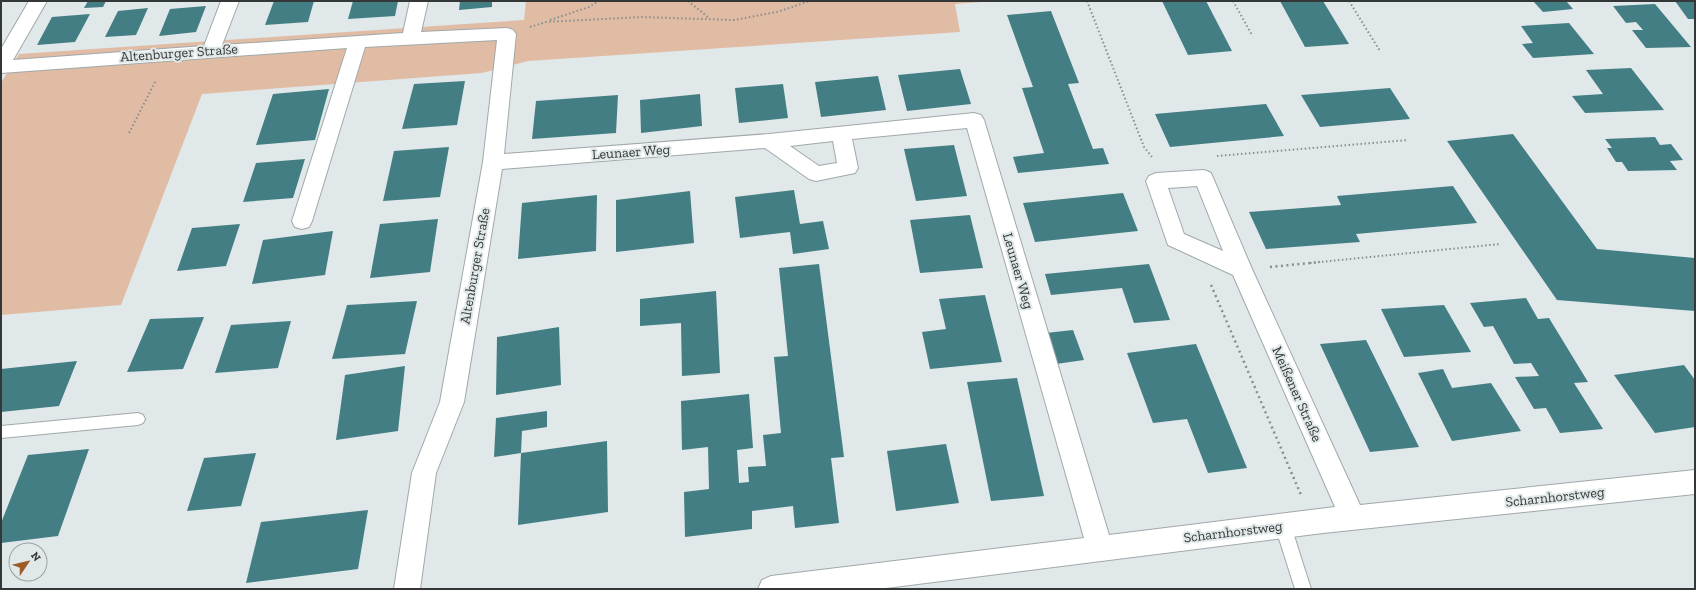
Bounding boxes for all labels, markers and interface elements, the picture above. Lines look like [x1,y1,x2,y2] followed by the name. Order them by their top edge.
[120,40,239,66] street label: Altenburger Straße
[591,141,671,163] street label: Leunaer Weg
[456,206,494,326] street label: Altenburger Straße
[999,231,1037,311] street label: Leunaer Weg
[1268,344,1326,445] street label: Meißener Straße
[1505,483,1606,511] street label: Scharnhorstweg
[1183,517,1284,546] street label: Scharnhorstweg
[8,542,48,582] north arrow
[28,549,44,564] text: N

